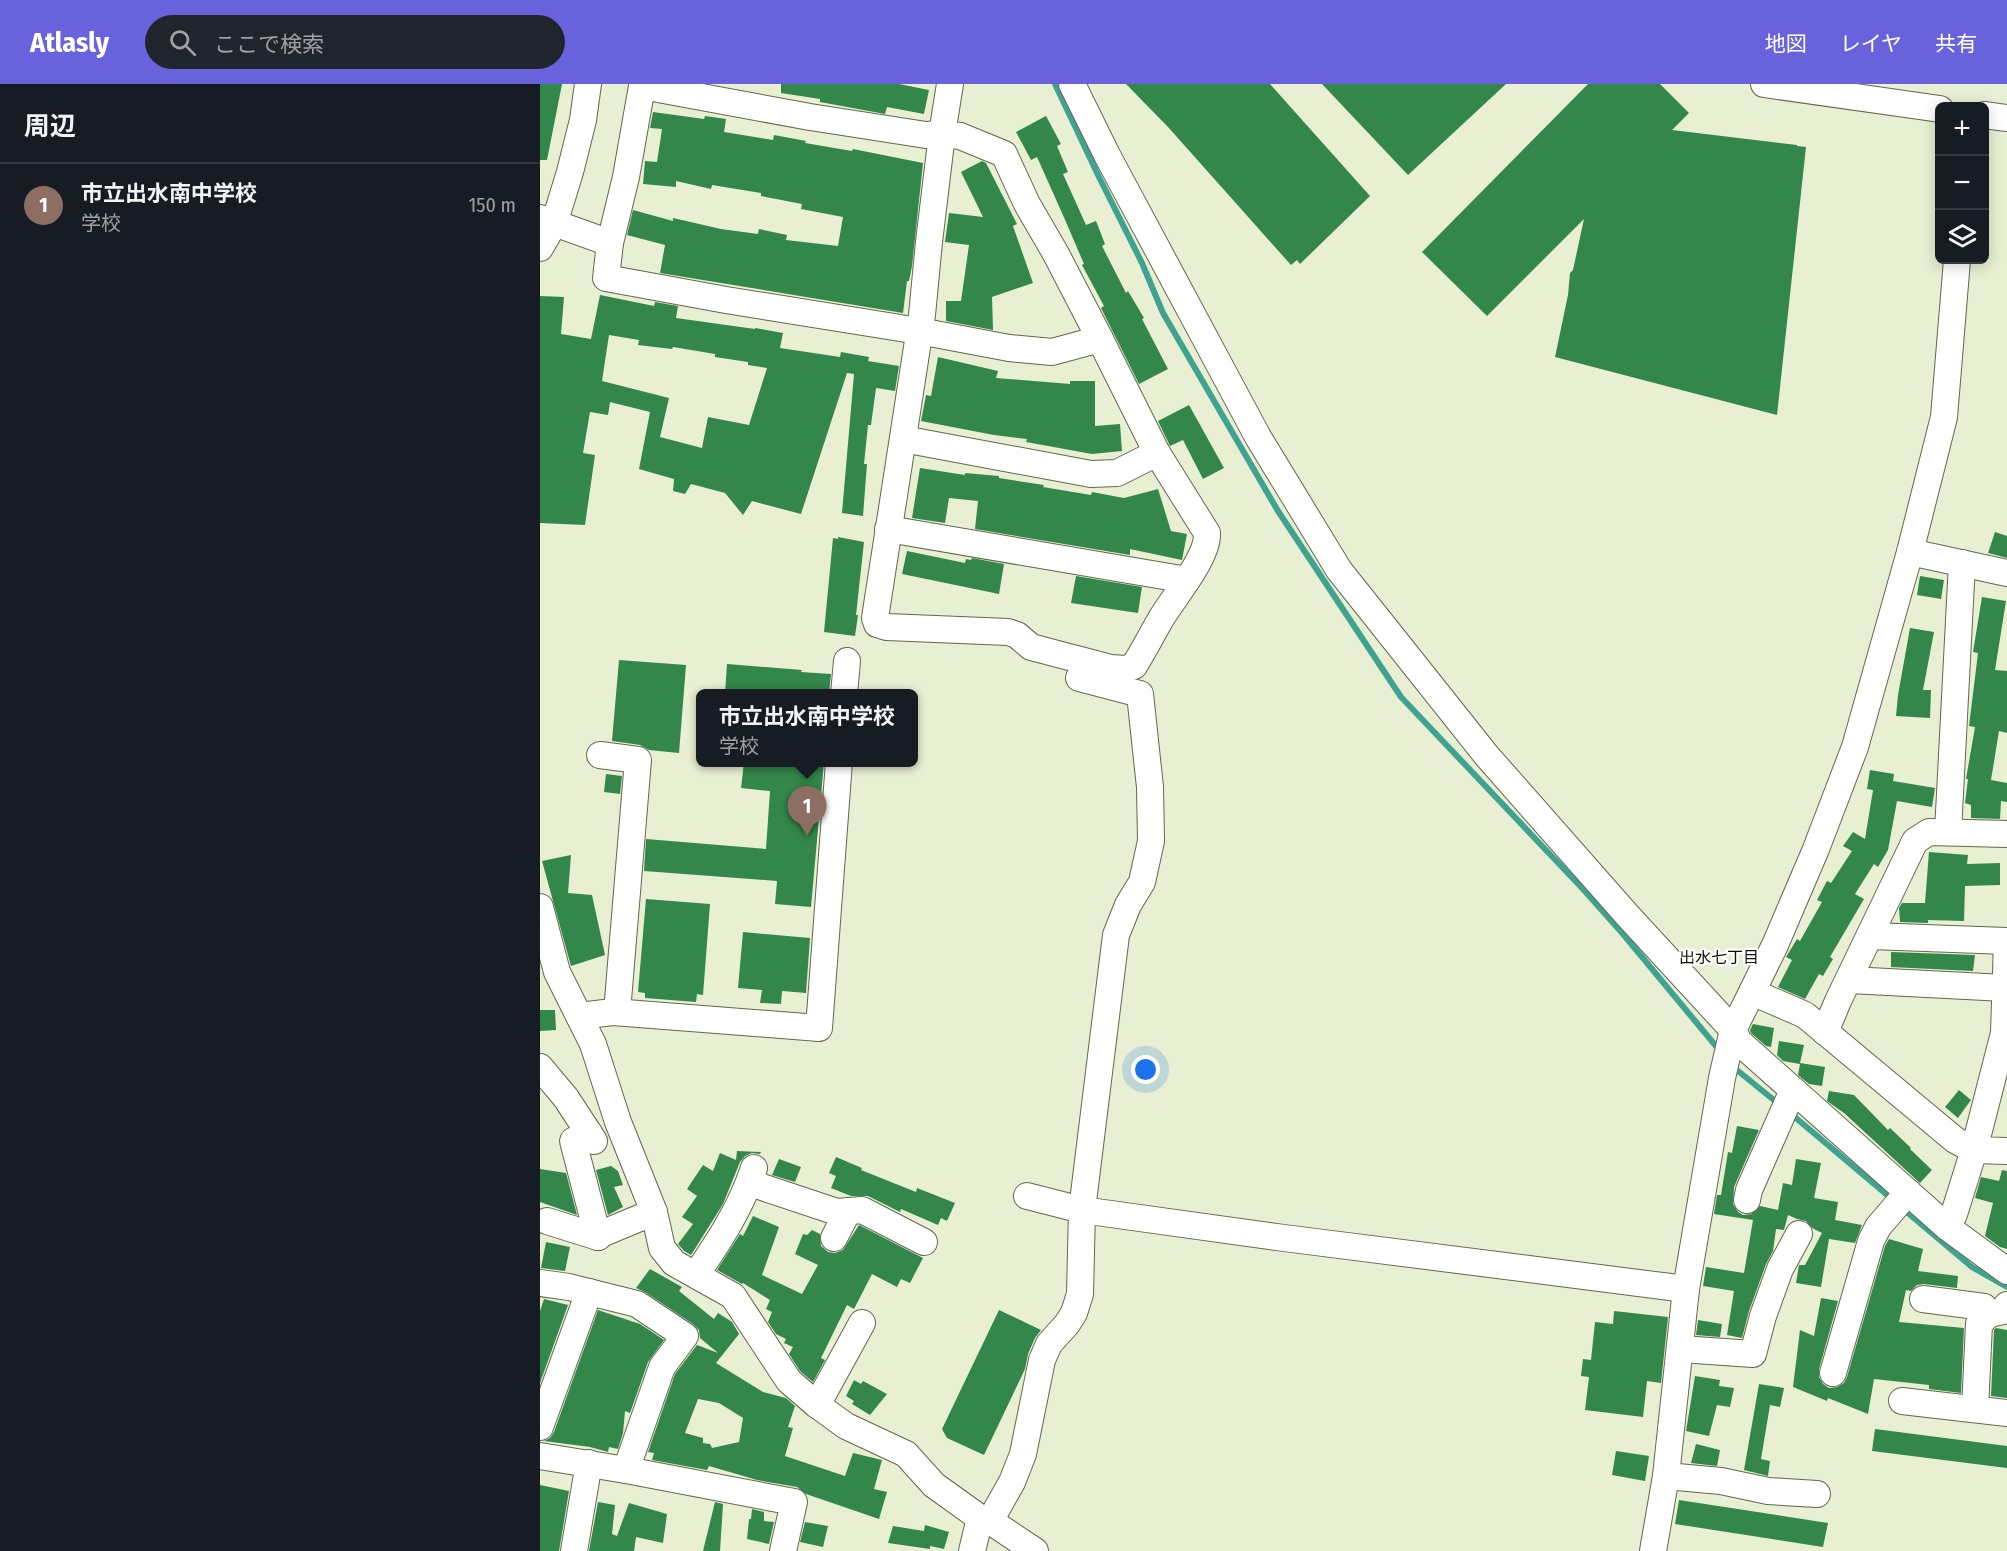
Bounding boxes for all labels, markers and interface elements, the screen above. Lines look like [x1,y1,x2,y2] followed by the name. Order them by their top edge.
[145,15,565,69] search box
[30,26,109,59] text: Atlasly
[166,26,199,59] icon: search
[214,31,324,58] text: ここで検索
[1765,31,1807,57] text: 地図
[1840,31,1902,57] text: レイヤ
[1935,31,1977,57] text: 共有
[1935,102,1989,264] map controls
[1935,102,1989,156] button: +
[24,111,76,142] text: 周辺
[1935,156,1989,210] button: −
[81,180,257,207] text: 市立出水南中学校
[39,193,48,217] text: 1
[469,193,516,217] text: 150 m
[1935,210,1989,264] button: layers
[81,211,121,235] text: 学校
[696,689,918,767] popup
[719,703,895,730] text: 市立出水南中学校
[719,734,759,758] text: 学校
[788,786,826,836] pin: 1
[1679,948,1759,967] district label: 出水七丁目
[1131,1055,1160,1084] your location

